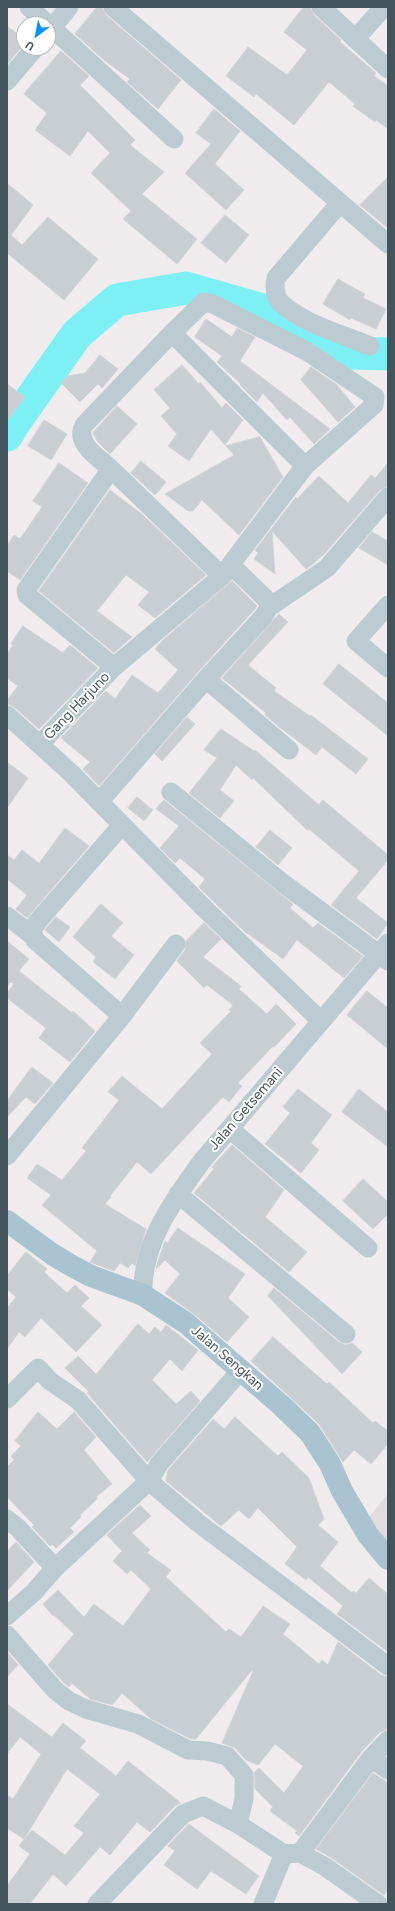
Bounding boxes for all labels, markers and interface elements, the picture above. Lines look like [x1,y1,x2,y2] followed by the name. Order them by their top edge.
[16,16,56,56] north arrow
[23,38,37,53] text: U
[41,669,113,743] street label: Gang Harjuno
[206,1064,286,1154] street label: Jalan Getsemani
[188,1322,266,1394] street label: Jalan Sengkan

